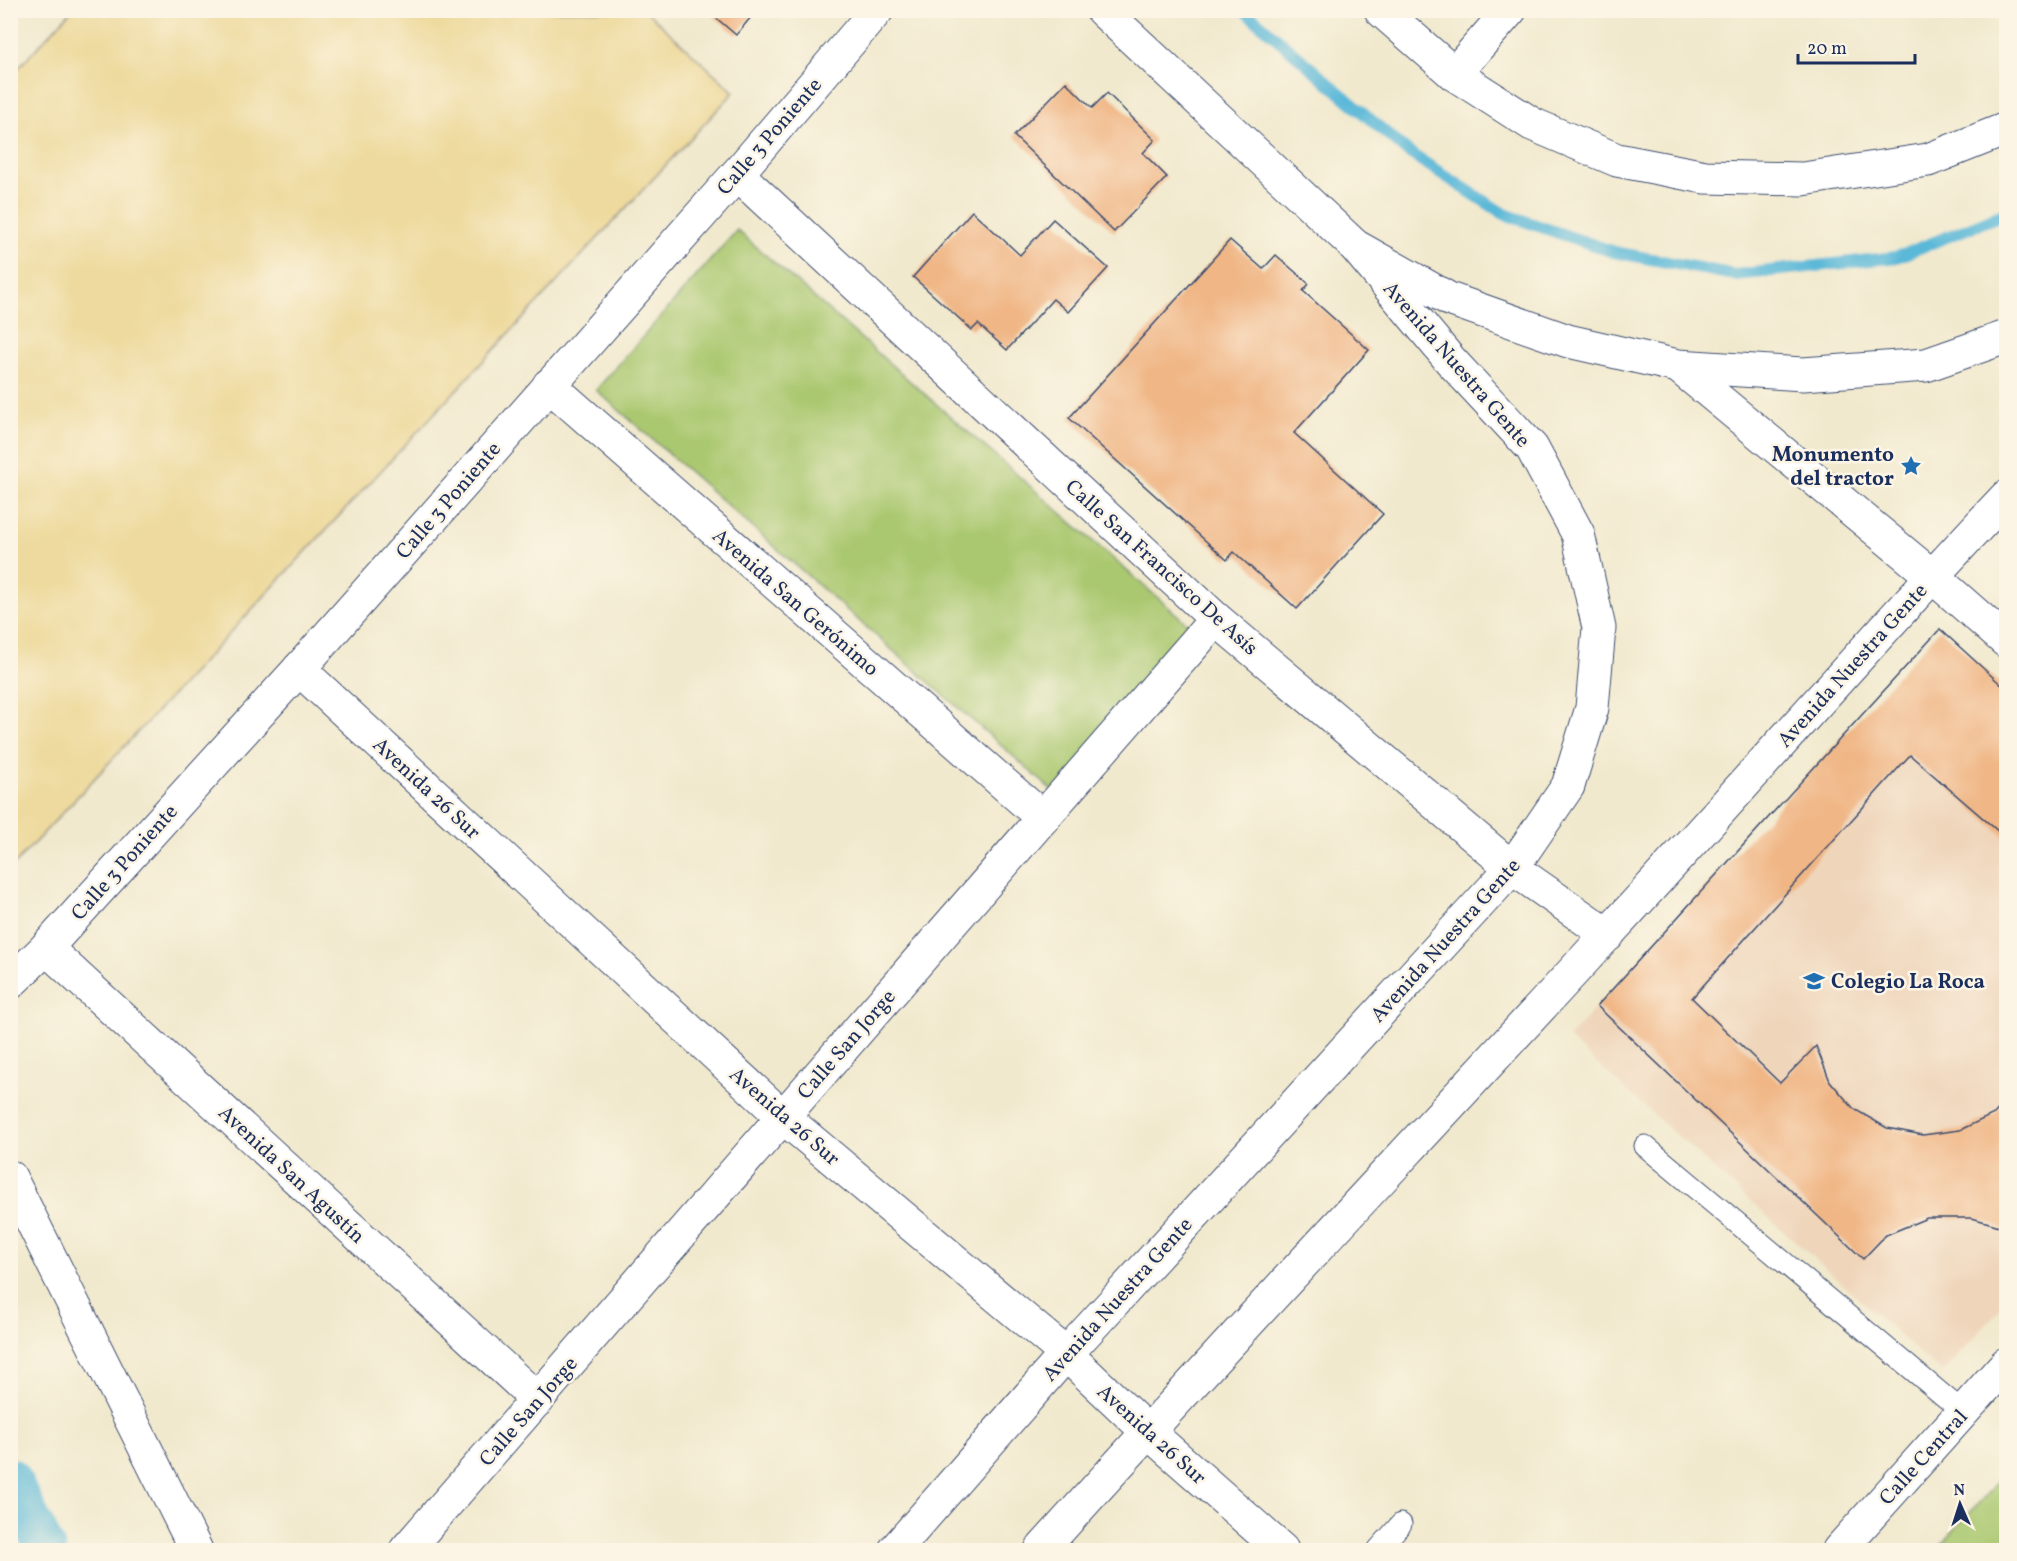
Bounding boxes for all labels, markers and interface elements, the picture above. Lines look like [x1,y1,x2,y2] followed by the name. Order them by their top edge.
[1798,27,1915,65] scale bar
[1807,37,1847,62] text: 20 m
[711,72,829,202] street label: Calle 3 Poniente
[1375,276,1536,454] street label: Avenida Nuestra Gente
[390,436,508,566] street label: Calle 3 Poniente
[1772,441,1894,494] place label: Monumento del tractor
[1899,454,1923,478] place icon: Monumento del tractor
[1058,473,1264,663] street label: Calle San Francisco De Asís
[705,523,885,684] street label: Avenida San Gerónimo
[1771,578,1935,754] street label: Avenida Nuestra Gente
[366,731,486,847] street label: Avenida 26 Sur
[65,799,185,927] street label: Calle 3 Poniente
[1364,853,1528,1029] street label: Avenida Nuestra Gente
[1831,968,1985,997] place label: Colegio La Roca
[1802,969,1826,993] school or university icon: Colegio La Roca
[791,984,903,1106] street label: Calle San Jorge
[722,1061,846,1173] street label: Avenida 26 Sur
[211,1099,371,1251] street label: Avenida San Agustín
[1036,1212,1200,1388] street label: Avenida Nuestra Gente
[473,1351,585,1473] street label: Calle San Jorge
[1090,1378,1212,1492] street label: Avenida 26 Sur
[1873,1404,1975,1512] street label: Calle Central
[1930,1474,1990,1534] north arrow
[1953,1480,1966,1502] text: N

